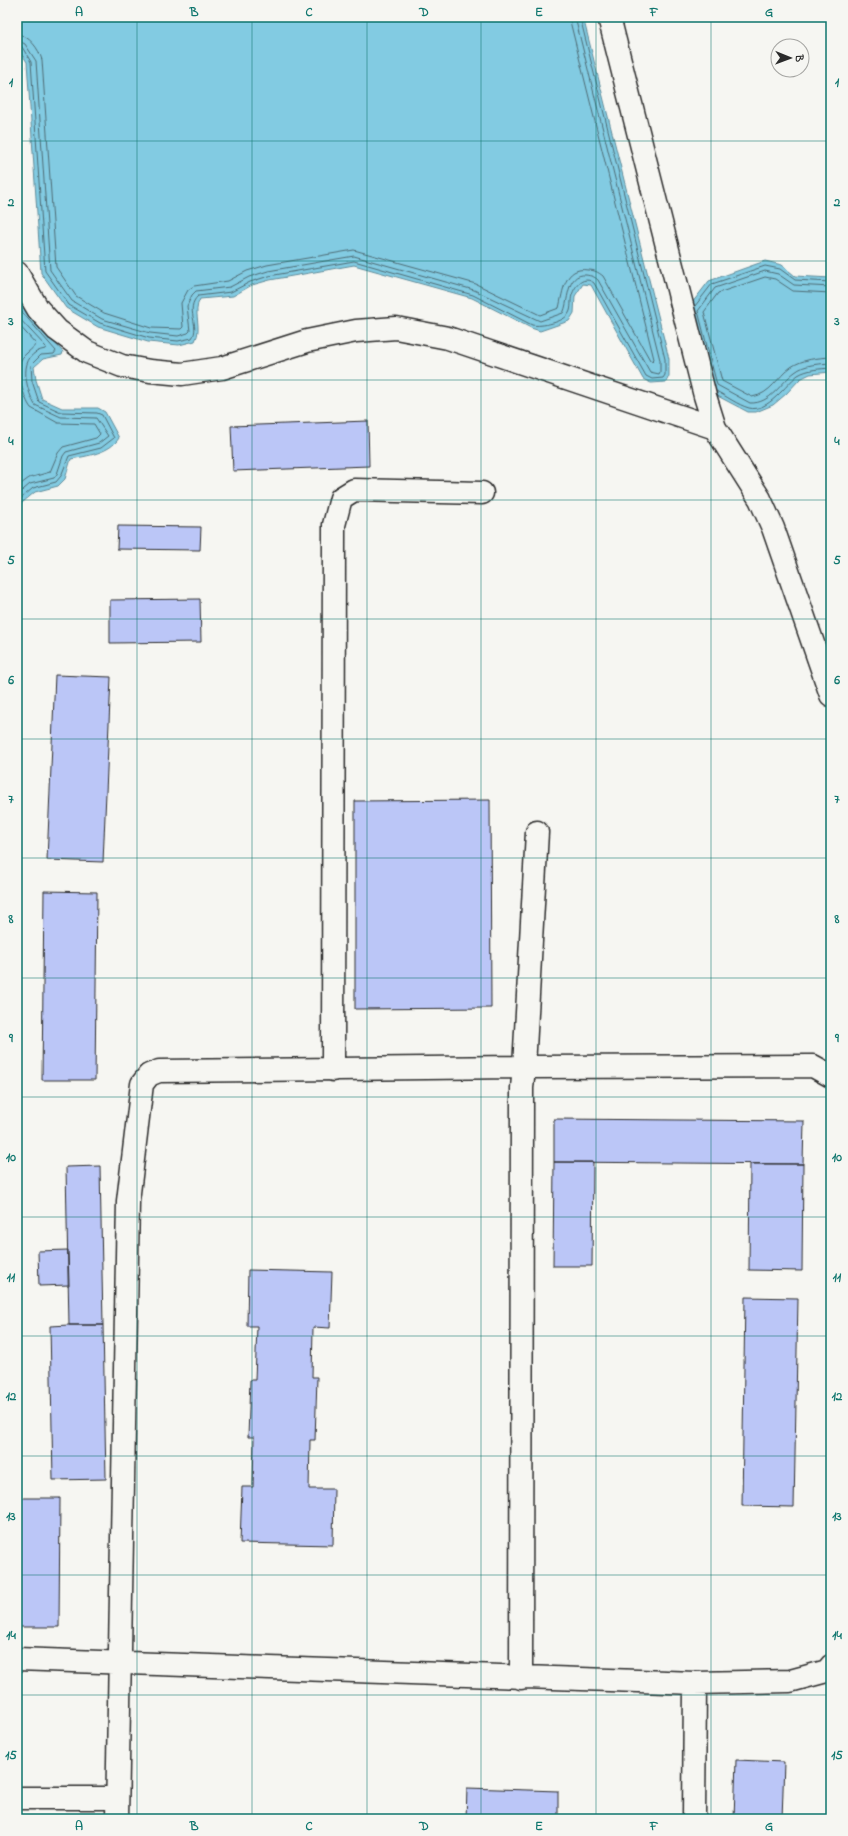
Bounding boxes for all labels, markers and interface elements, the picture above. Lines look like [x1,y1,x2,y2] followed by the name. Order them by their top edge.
[75,3,83,22] text: A
[189,3,199,22] text: B
[305,3,313,22] text: C
[418,3,429,22] text: D
[535,3,543,22] text: E
[649,3,659,22] text: F
[765,3,773,22] text: G
[770,38,810,78] north arrow
[791,53,807,63] text: B
[9,73,14,92] text: 1
[835,73,840,92] text: 1
[7,193,15,212] text: 2
[833,193,841,212] text: 2
[7,312,14,331] text: 3
[833,312,840,331] text: 3
[7,432,14,451] text: 4
[833,432,840,451] text: 4
[7,551,15,570] text: 5
[833,551,841,570] text: 5
[7,671,14,690] text: 6
[833,671,840,690] text: 6
[8,790,14,809] text: 7
[834,790,840,809] text: 7
[8,910,14,929] text: 8
[834,910,840,929] text: 8
[8,1029,14,1048] text: 9
[834,1029,840,1048] text: 9
[6,1148,16,1167] text: 10
[832,1148,842,1167] text: 10
[7,1268,16,1287] text: 11
[833,1268,842,1287] text: 11
[6,1387,17,1406] text: 12
[832,1387,843,1406] text: 12
[6,1507,16,1526] text: 13
[832,1507,842,1526] text: 13
[6,1626,16,1645] text: 14
[832,1626,842,1645] text: 14
[5,1746,17,1765] text: 15
[831,1746,843,1765] text: 15
[75,1817,83,1836] text: A
[189,1817,199,1836] text: B
[305,1817,313,1836] text: C
[418,1817,429,1836] text: D
[535,1817,543,1836] text: E
[649,1817,659,1836] text: F
[765,1817,773,1836] text: G

